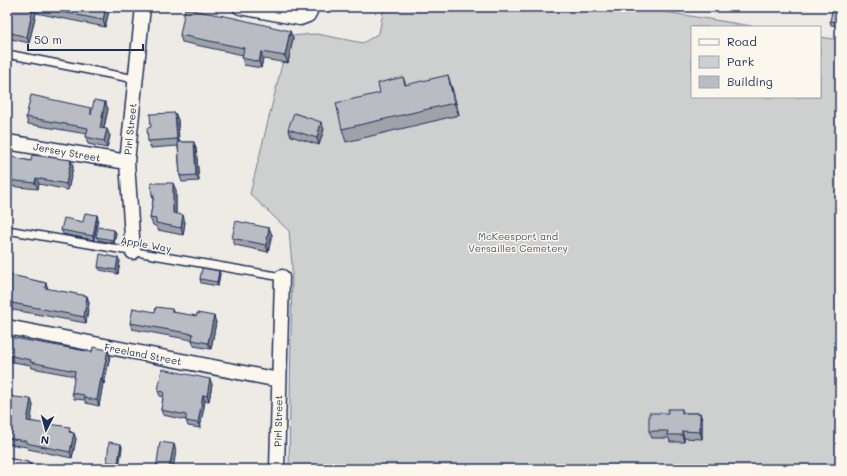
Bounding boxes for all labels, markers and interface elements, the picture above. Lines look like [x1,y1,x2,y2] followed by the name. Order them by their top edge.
[28,26,143,52] scale bar
[691,26,821,98] legend
[34,31,62,47] text: 50 m
[727,33,757,49] text: Road
[727,53,754,69] text: Park
[727,73,773,89] text: Building
[120,103,140,155] street label: Pirl Street
[32,139,102,165] street label: Jersey Street
[468,229,568,255] park label: McKeesport and Versailles Cemetery
[119,233,173,255] street label: Apple Way
[103,340,183,368] street label: Freeland Street
[271,395,285,447] street label: Pirl Street
[26,410,66,450] north arrow
[40,433,50,448] text: N

